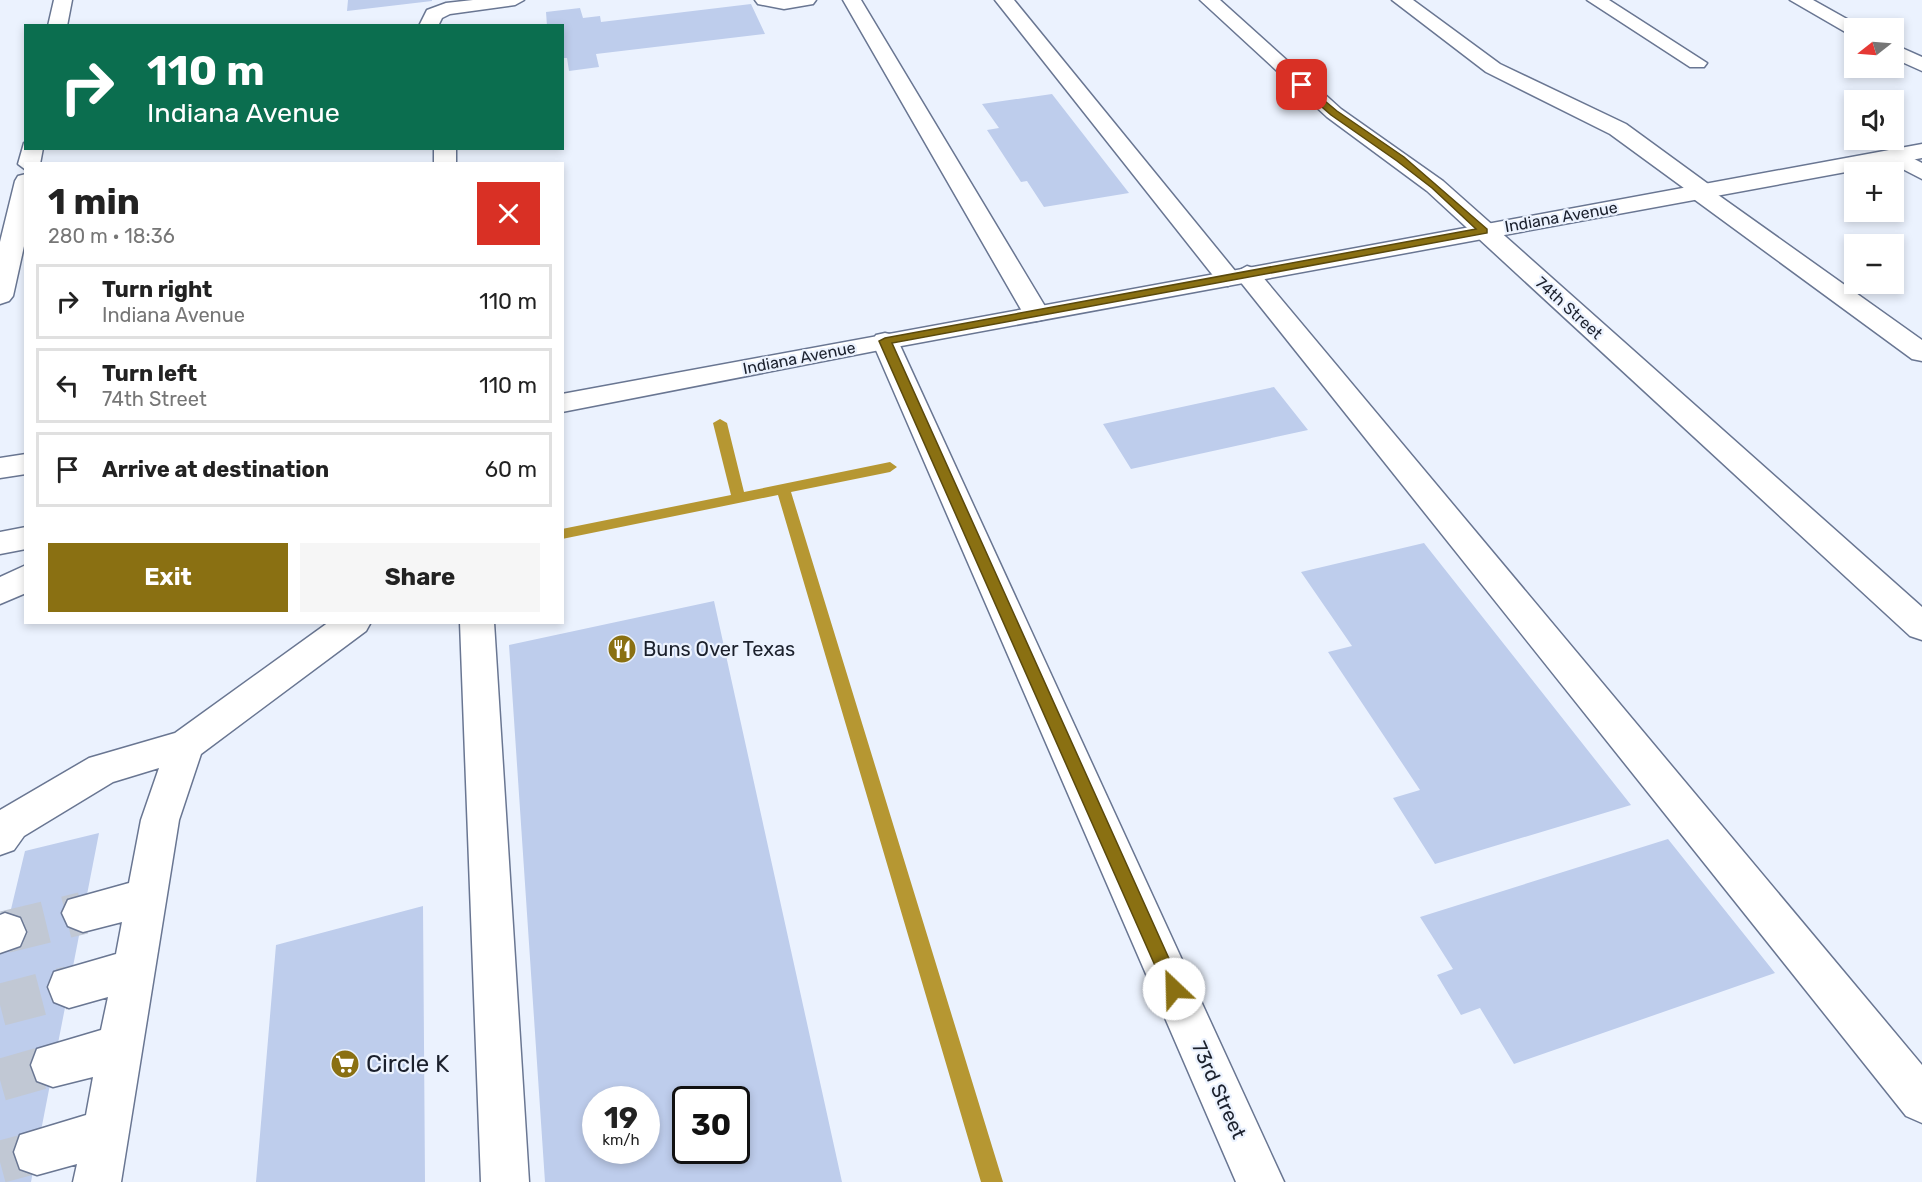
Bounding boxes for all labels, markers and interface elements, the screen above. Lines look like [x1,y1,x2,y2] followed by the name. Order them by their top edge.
[1844,18,1904,78] north arrow
[1844,18,1904,294] map controls
[147,46,265,96] text: 110 m
[48,48,126,126] icon: right
[1276,59,1327,110] pin
[1285,68,1318,101] icon: arrive
[1844,90,1904,150] button: sound
[147,97,340,129] text: Indiana Avenue
[1844,162,1904,222] button: +
[48,180,140,223] text: 1 min
[477,182,540,245] button: close
[1503,198,1619,236] street label: Indiana Avenue
[48,224,175,248] text: 280 m · 18:36
[1844,234,1904,294] button: −
[1532,273,1606,343] street label: 74th Street
[102,276,212,303] text: Turn right
[51,285,84,318] icon: right
[479,288,537,315] text: 110 m
[102,303,245,327] text: Indiana Avenue
[741,338,857,378] street label: Indiana Avenue
[102,360,197,387] text: Turn left
[51,369,84,402] icon: left
[479,372,537,399] text: 110 m
[102,387,207,411] text: 74th Street
[51,453,84,486] icon: arrive
[102,456,329,483] text: Arrive at destination
[485,456,537,483] text: 60 m
[48,543,288,612] button: Exit
[300,543,540,612] button: Share
[606,633,638,665] restaurant icon: Buns Over Texas
[643,637,795,661] place label: Buns Over Texas
[1142,957,1206,1021] position arrow
[1187,1037,1251,1143] street label: 73rd Street
[329,1048,361,1080] supermarket icon: Circle K
[366,1050,450,1078] place label: Circle K
[672,1086,750,1164] speed limit sign: 30
[604,1100,638,1136] text: 19
[602,1131,640,1149] text: km/h

